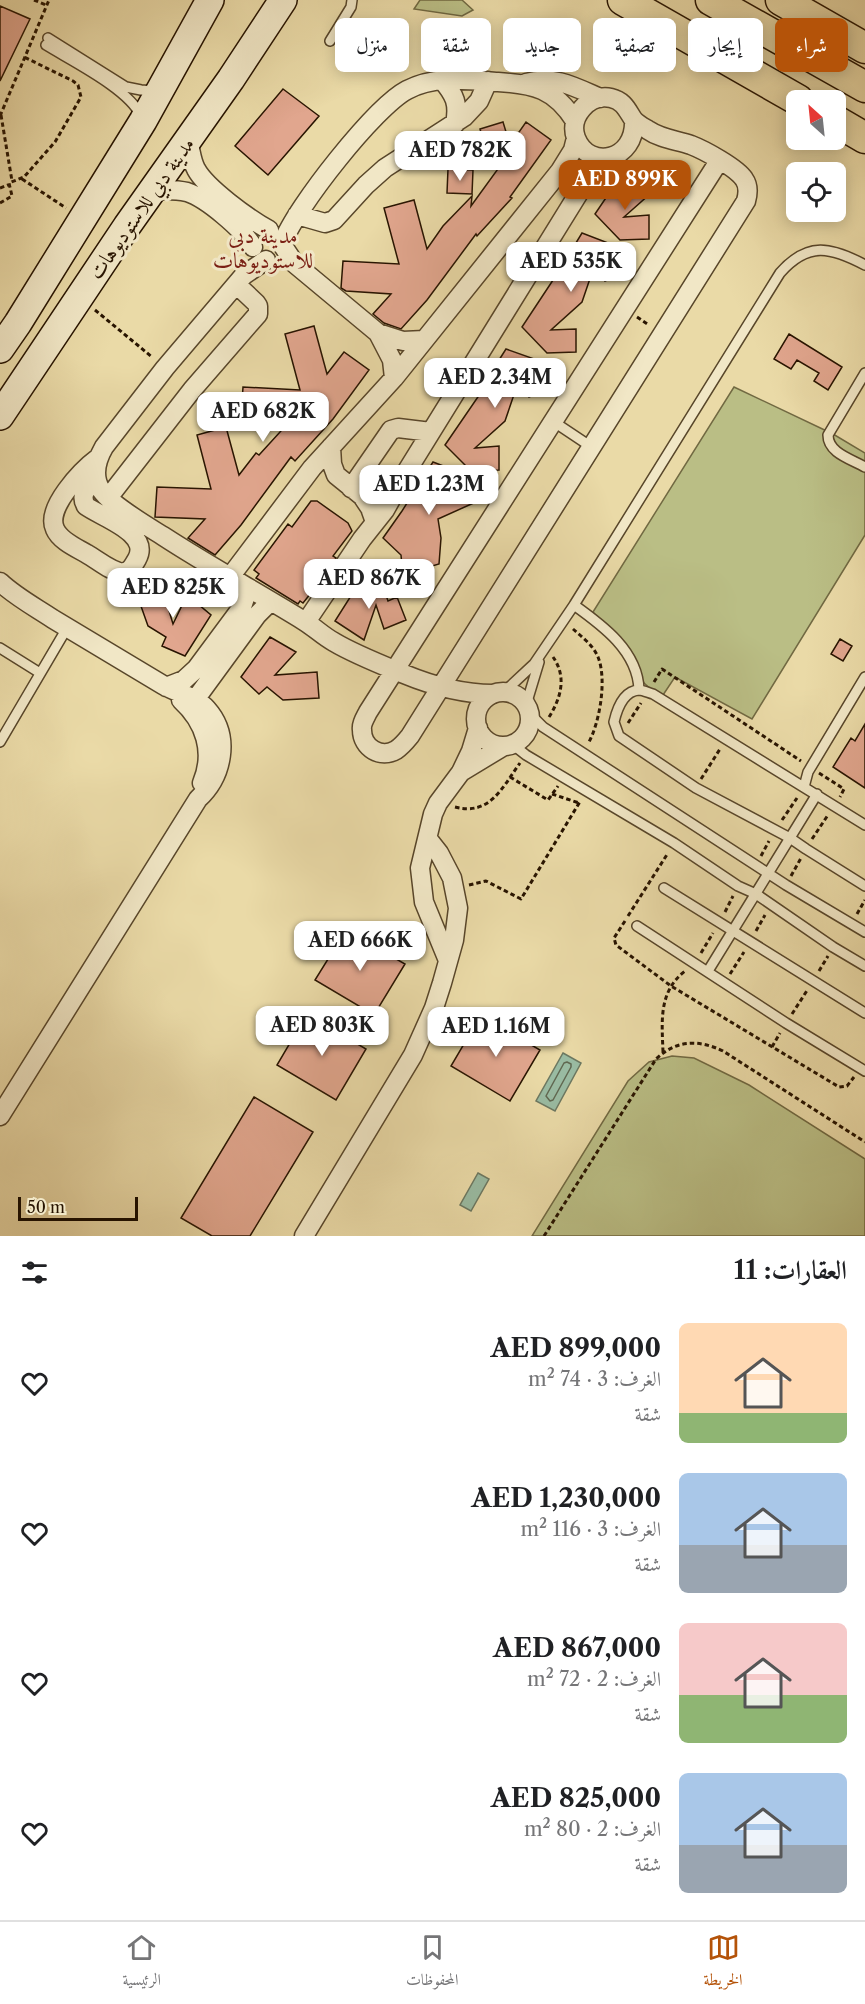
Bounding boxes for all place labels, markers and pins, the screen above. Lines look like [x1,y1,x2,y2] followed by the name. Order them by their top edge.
[398,131,522,182] pin: AED 782K
[563,160,687,211] pin: AED 899K
[509,242,633,293] pin: AED 535K
[426,358,564,409] pin: AED 2.34M
[201,392,325,443] pin: AED 682K
[360,465,498,516] pin: AED 1.23M
[307,559,431,610] pin: AED 867K
[111,568,235,619] pin: AED 825K
[298,921,422,972] pin: AED 666K
[260,1006,384,1057] pin: AED 803K
[427,1007,565,1058] pin: AED 1.16M

